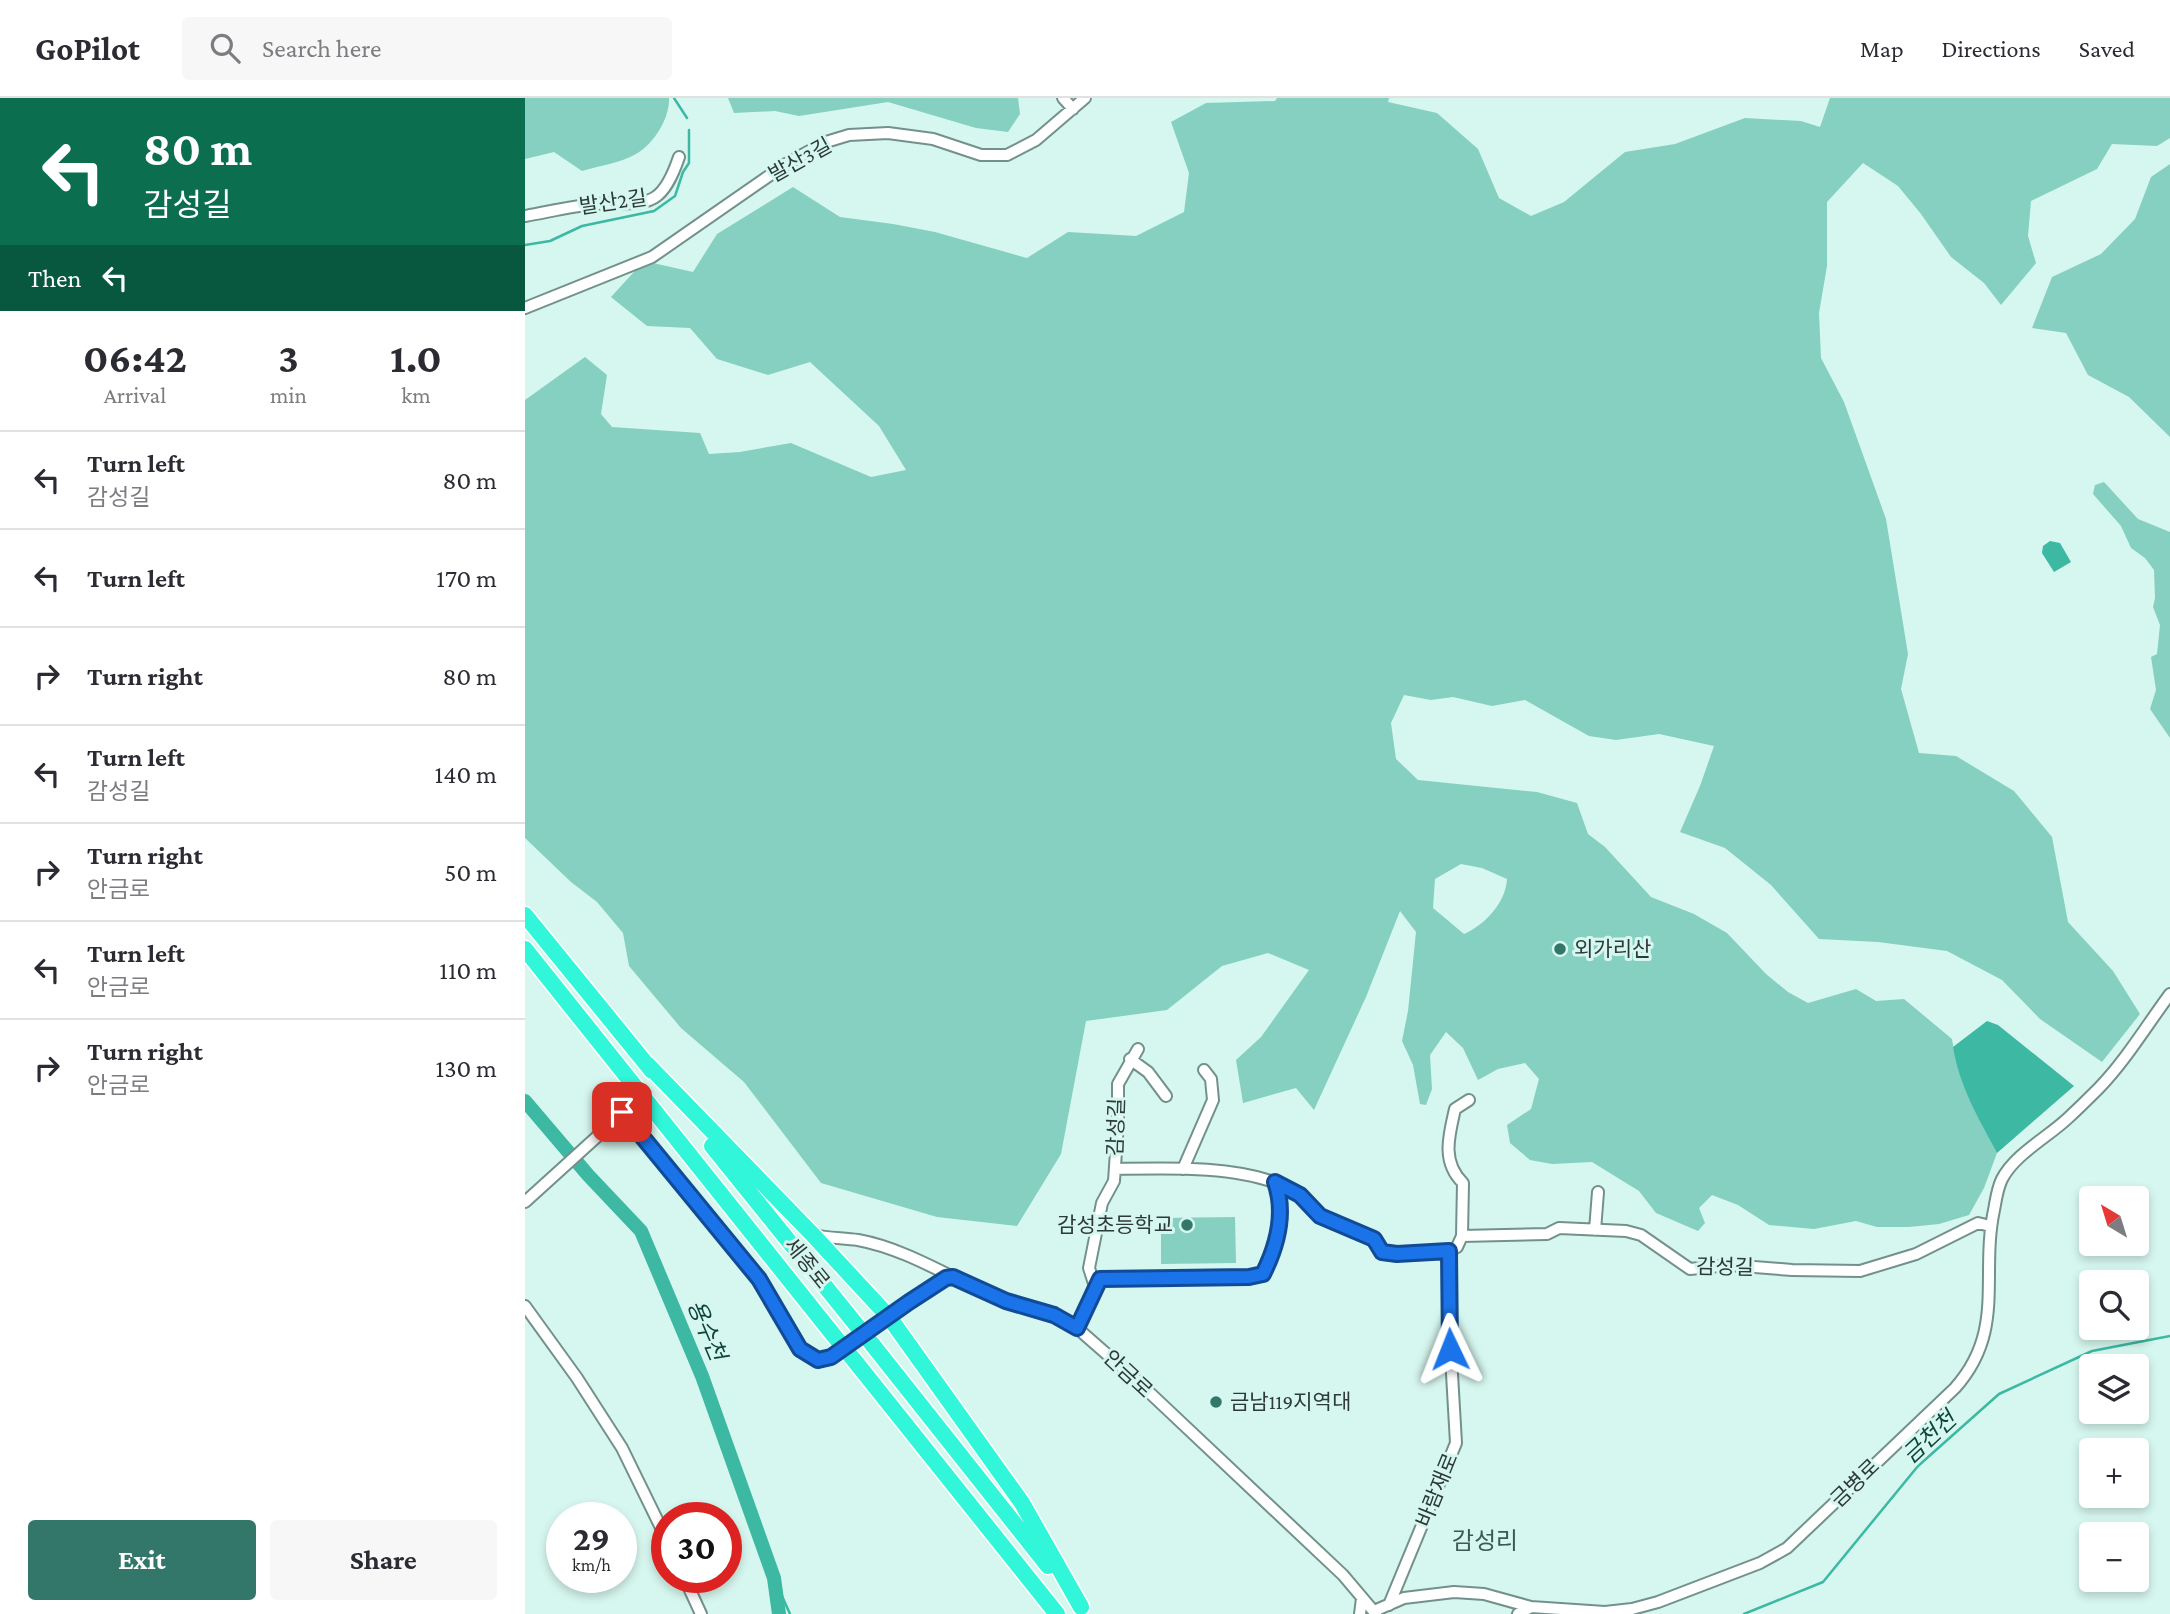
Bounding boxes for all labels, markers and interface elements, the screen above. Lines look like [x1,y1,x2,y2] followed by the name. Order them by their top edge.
[182,17,672,80] search box
[206,29,244,67] icon: search
[35,30,140,67] text: GoPilot
[262,34,381,63] text: Search here
[1860,35,1904,62] text: Map
[1942,35,2041,62] text: Directions
[2079,35,2135,62] text: Saved
[143,121,252,176] text: 80 m
[28,126,119,217] icon: left
[764,133,836,187] street label: 발산3길
[578,185,648,219] street label: 발산2길
[143,187,231,223] text: 감성길
[96,259,134,297] icon: left
[28,264,82,293] text: Then
[83,334,187,381] text: 06:42
[278,334,299,381] text: 3
[390,334,442,381] text: 1.0
[104,382,166,408] text: Arrival
[270,382,307,408] text: min
[401,382,431,408] text: km
[87,449,185,478] text: Turn left
[28,461,66,499] icon: left
[443,466,497,495] text: 80 m
[87,484,150,510] text: 감성길
[28,559,66,597] icon: left
[87,564,185,593] text: Turn left
[436,564,497,593] text: 170 m
[28,657,66,695] icon: right
[87,662,203,691] text: Turn right
[443,662,497,691] text: 80 m
[87,743,185,772] text: Turn left
[28,755,66,793] icon: left
[435,760,497,789] text: 140 m
[87,778,150,804] text: 감성길
[87,841,203,870] text: Turn right
[28,853,66,891] icon: right
[444,858,497,887] text: 50 m
[87,876,150,902] text: 안금로
[1574,937,1651,961] place label: 외가리산
[87,939,185,968] text: Turn left
[1552,941,1568,957] marker: 외가리산
[28,951,66,989] icon: left
[439,956,497,985] text: 110 m
[87,974,150,1000] text: 안금로
[87,1037,203,1066] text: Turn right
[28,1049,66,1087] icon: right
[436,1054,497,1083] text: 130 m
[87,1072,150,1098] text: 안금로
[592,1082,652,1142] pin
[603,1093,641,1131] icon: arrive
[1103,1098,1129,1156] street label: 감성길
[2079,1186,2149,1256] north arrow
[2079,1186,2149,1592] map controls
[1057,1213,1173,1237] place label: 감성초등학교
[1179,1217,1195,1233] marker: 감성초등학교
[779,1233,835,1293] street label: 세종로
[1696,1254,1754,1280] street label: 감성길
[2079,1270,2149,1340] button: search
[683,1296,732,1367] water label: 용수천
[1413,1312,1487,1386] position arrow
[1099,1345,1157,1403] street label: 안금로
[2079,1354,2149,1424] button: layers
[1230,1390,1351,1414] place label: 금남119지역대
[1208,1394,1224,1410] marker: 금남119지역대
[1897,1404,1963,1468] water label: 금천천
[2079,1438,2149,1508] button: +
[1411,1450,1463,1530] street label: 바람재로
[1826,1454,1884,1512] street label: 금병로
[651,1502,742,1593] speed limit sign: 30
[573,1519,610,1558] text: 29
[28,1520,256,1600] button: Exit
[270,1520,497,1600] button: Share
[2079,1522,2149,1592] button: −
[1452,1527,1518,1554] district label: 감성리
[572,1555,611,1575] text: km/h

